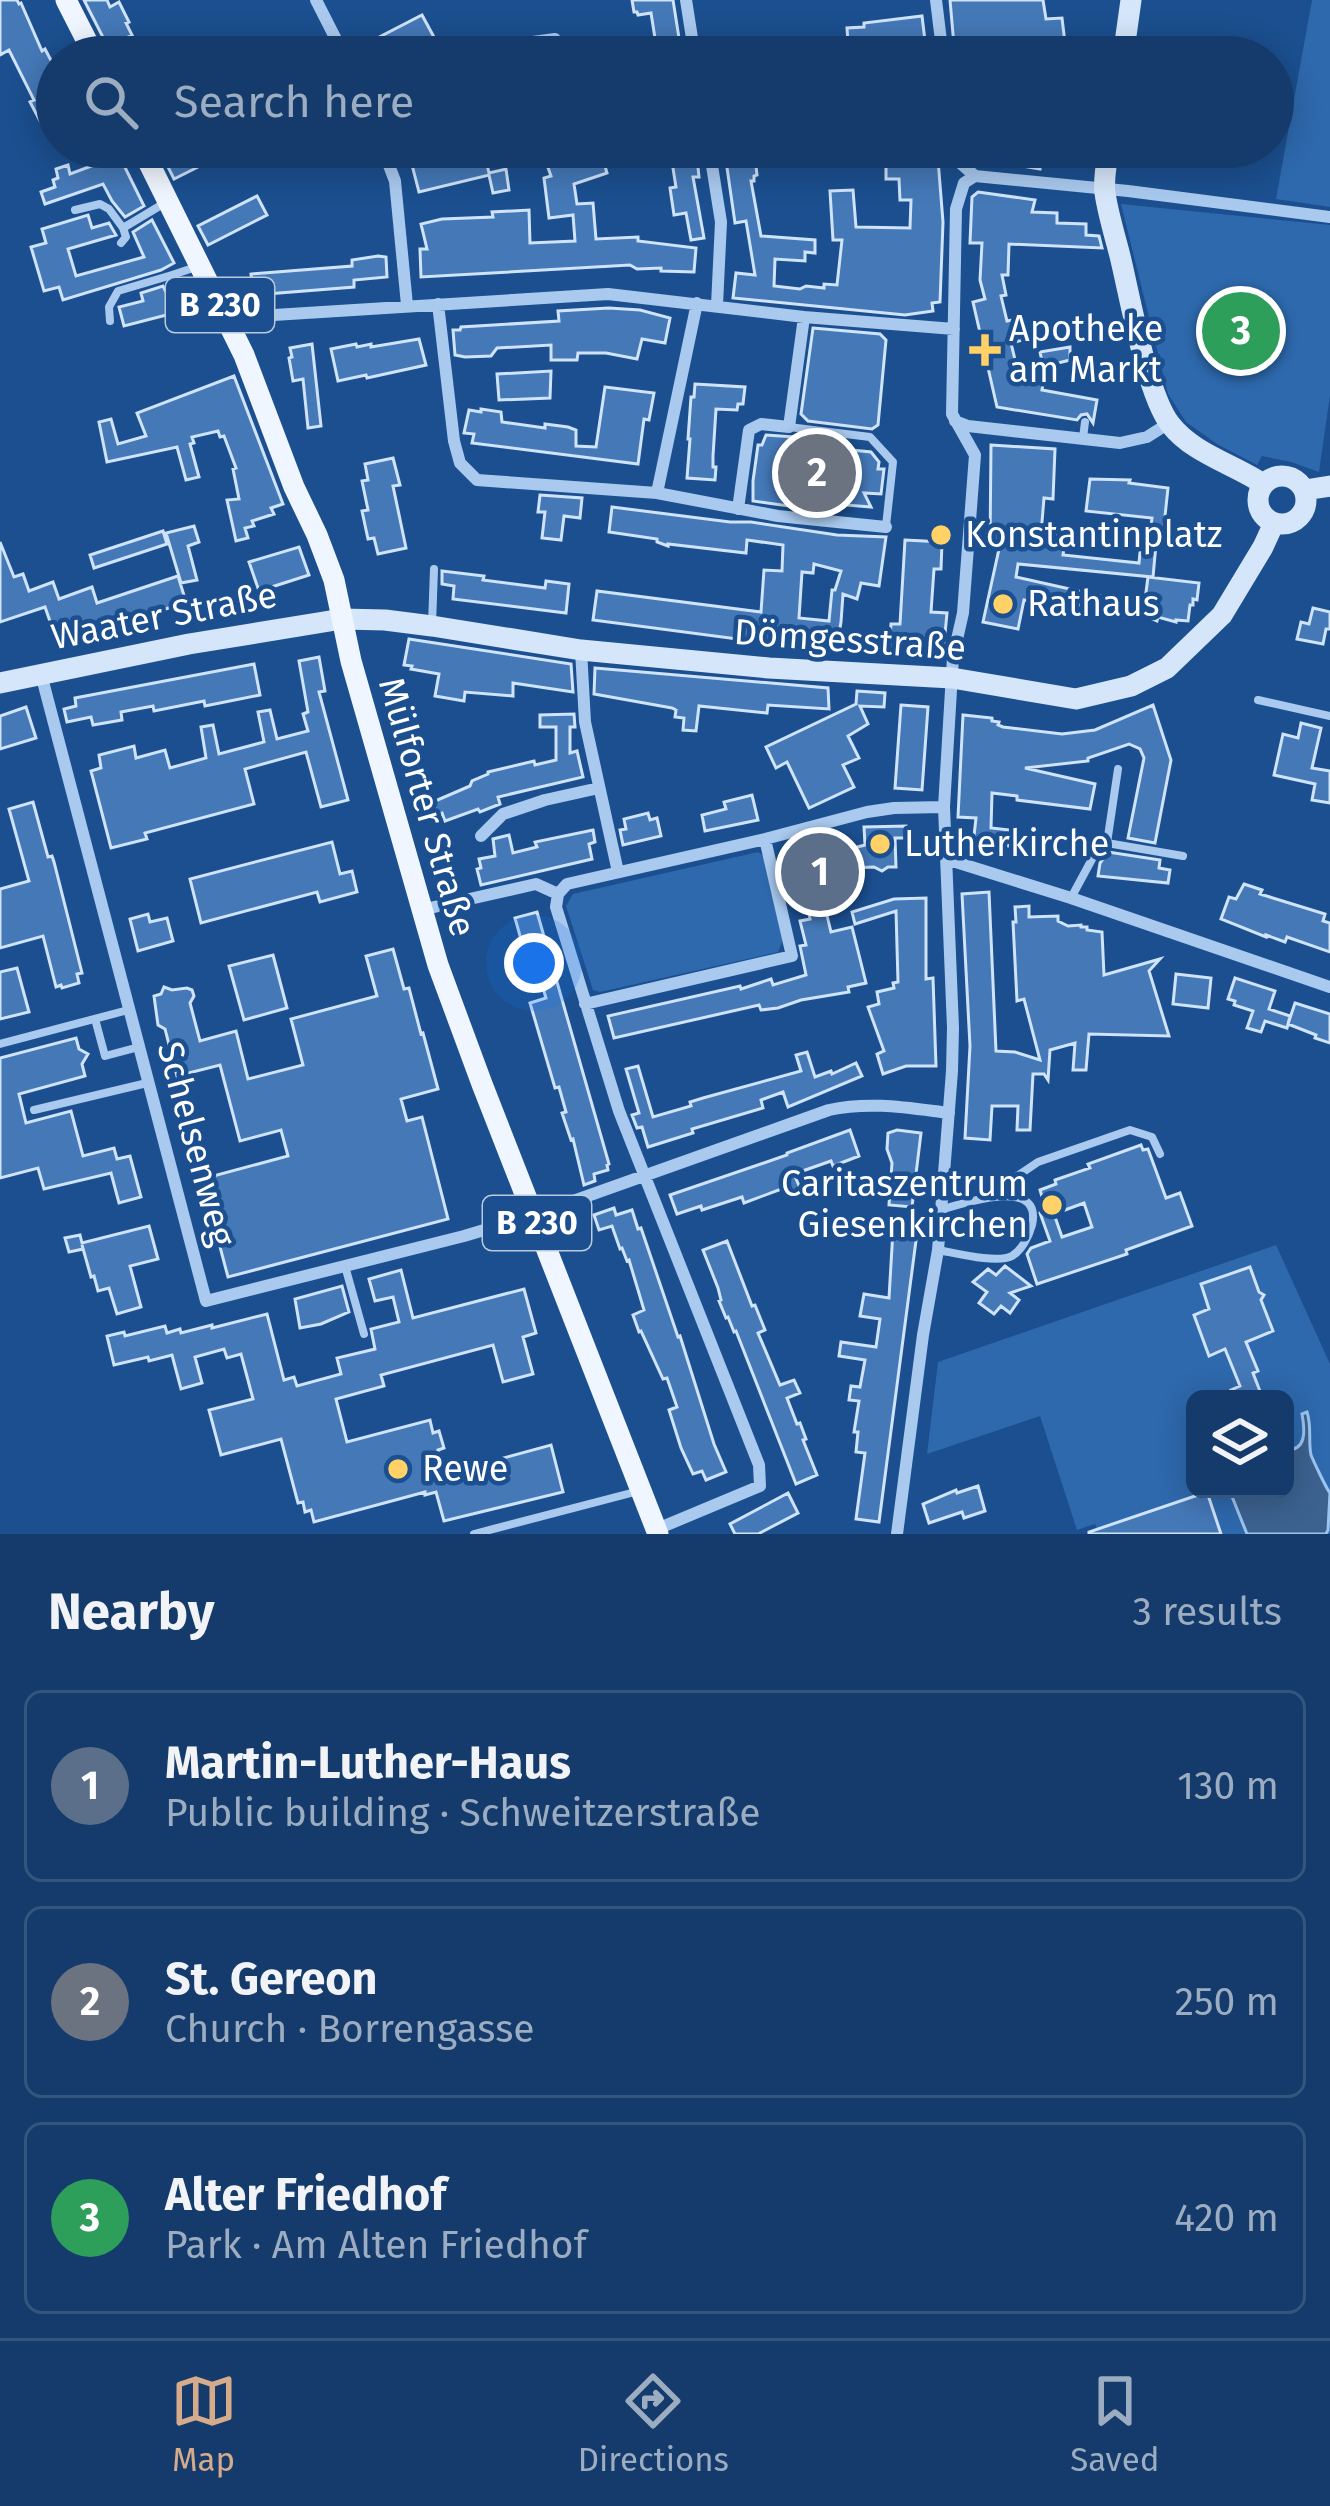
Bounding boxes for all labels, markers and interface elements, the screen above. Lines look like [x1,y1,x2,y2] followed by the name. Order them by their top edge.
[36,36,1294,168] search box
[78,69,144,135] icon: search
[174,75,414,129] text: Search here
[166,278,274,332] road number: B 230
[1202,286,1280,376] pin: 3
[1009,307,1163,392] place label: Apotheke am Markt
[972,337,998,363] marker: Apotheke am Markt
[778,428,856,518] pin: 2
[965,513,1222,557] place label: Konstantinplatz
[928,522,954,548] marker: Konstantinplatz
[47,573,281,659] street label: Waater Straße
[1027,582,1159,626] place label: Rathaus
[990,591,1016,617] marker: Rathaus
[733,610,967,670] street label: Dömgesstraße
[369,672,485,942] street label: Mülforter Straße
[904,822,1109,866] place label: Lutherkirche
[781,827,859,917] pin: 1
[867,831,893,857] marker: Lutherkirche
[504,933,564,993] your location
[148,1037,244,1251] street label: Schelsenweg
[781,1162,1028,1247] place label: Caritaszentrum Giesenkirchen
[1039,1192,1065,1218] marker: Caritaszentrum Giesenkirchen
[483,1196,591,1250] road number: B 230
[1186,1390,1294,1498] map controls
[1186,1390,1294,1498] button: layers
[422,1447,508,1491] place label: Rewe
[385,1456,411,1482] marker: Rewe
[48,1581,214,1643] text: Nearby
[1132,1589,1282,1635] text: 3 results
[165,1736,571,1790] text: Martin-Luther-Haus
[81,1763,99,1809] text: 1
[1177,1763,1279,1809] text: 130 m
[165,1790,761,1836] text: Public building · Schweitzerstraße
[165,1952,378,2006] text: St. Gereon
[80,1979,100,2025] text: 2
[1175,1979,1279,2025] text: 250 m
[165,2006,535,2052] text: Church · Borrengasse
[165,2168,446,2222] text: Alter Friedhof
[80,2195,100,2241] text: 3
[1174,2195,1279,2241] text: 420 m
[165,2222,587,2268] text: Park · Am Alten Friedhof
[171,2368,237,2480] tab: Map
[578,2368,729,2480] tab: Directions
[1070,2368,1159,2480] tab: Saved

